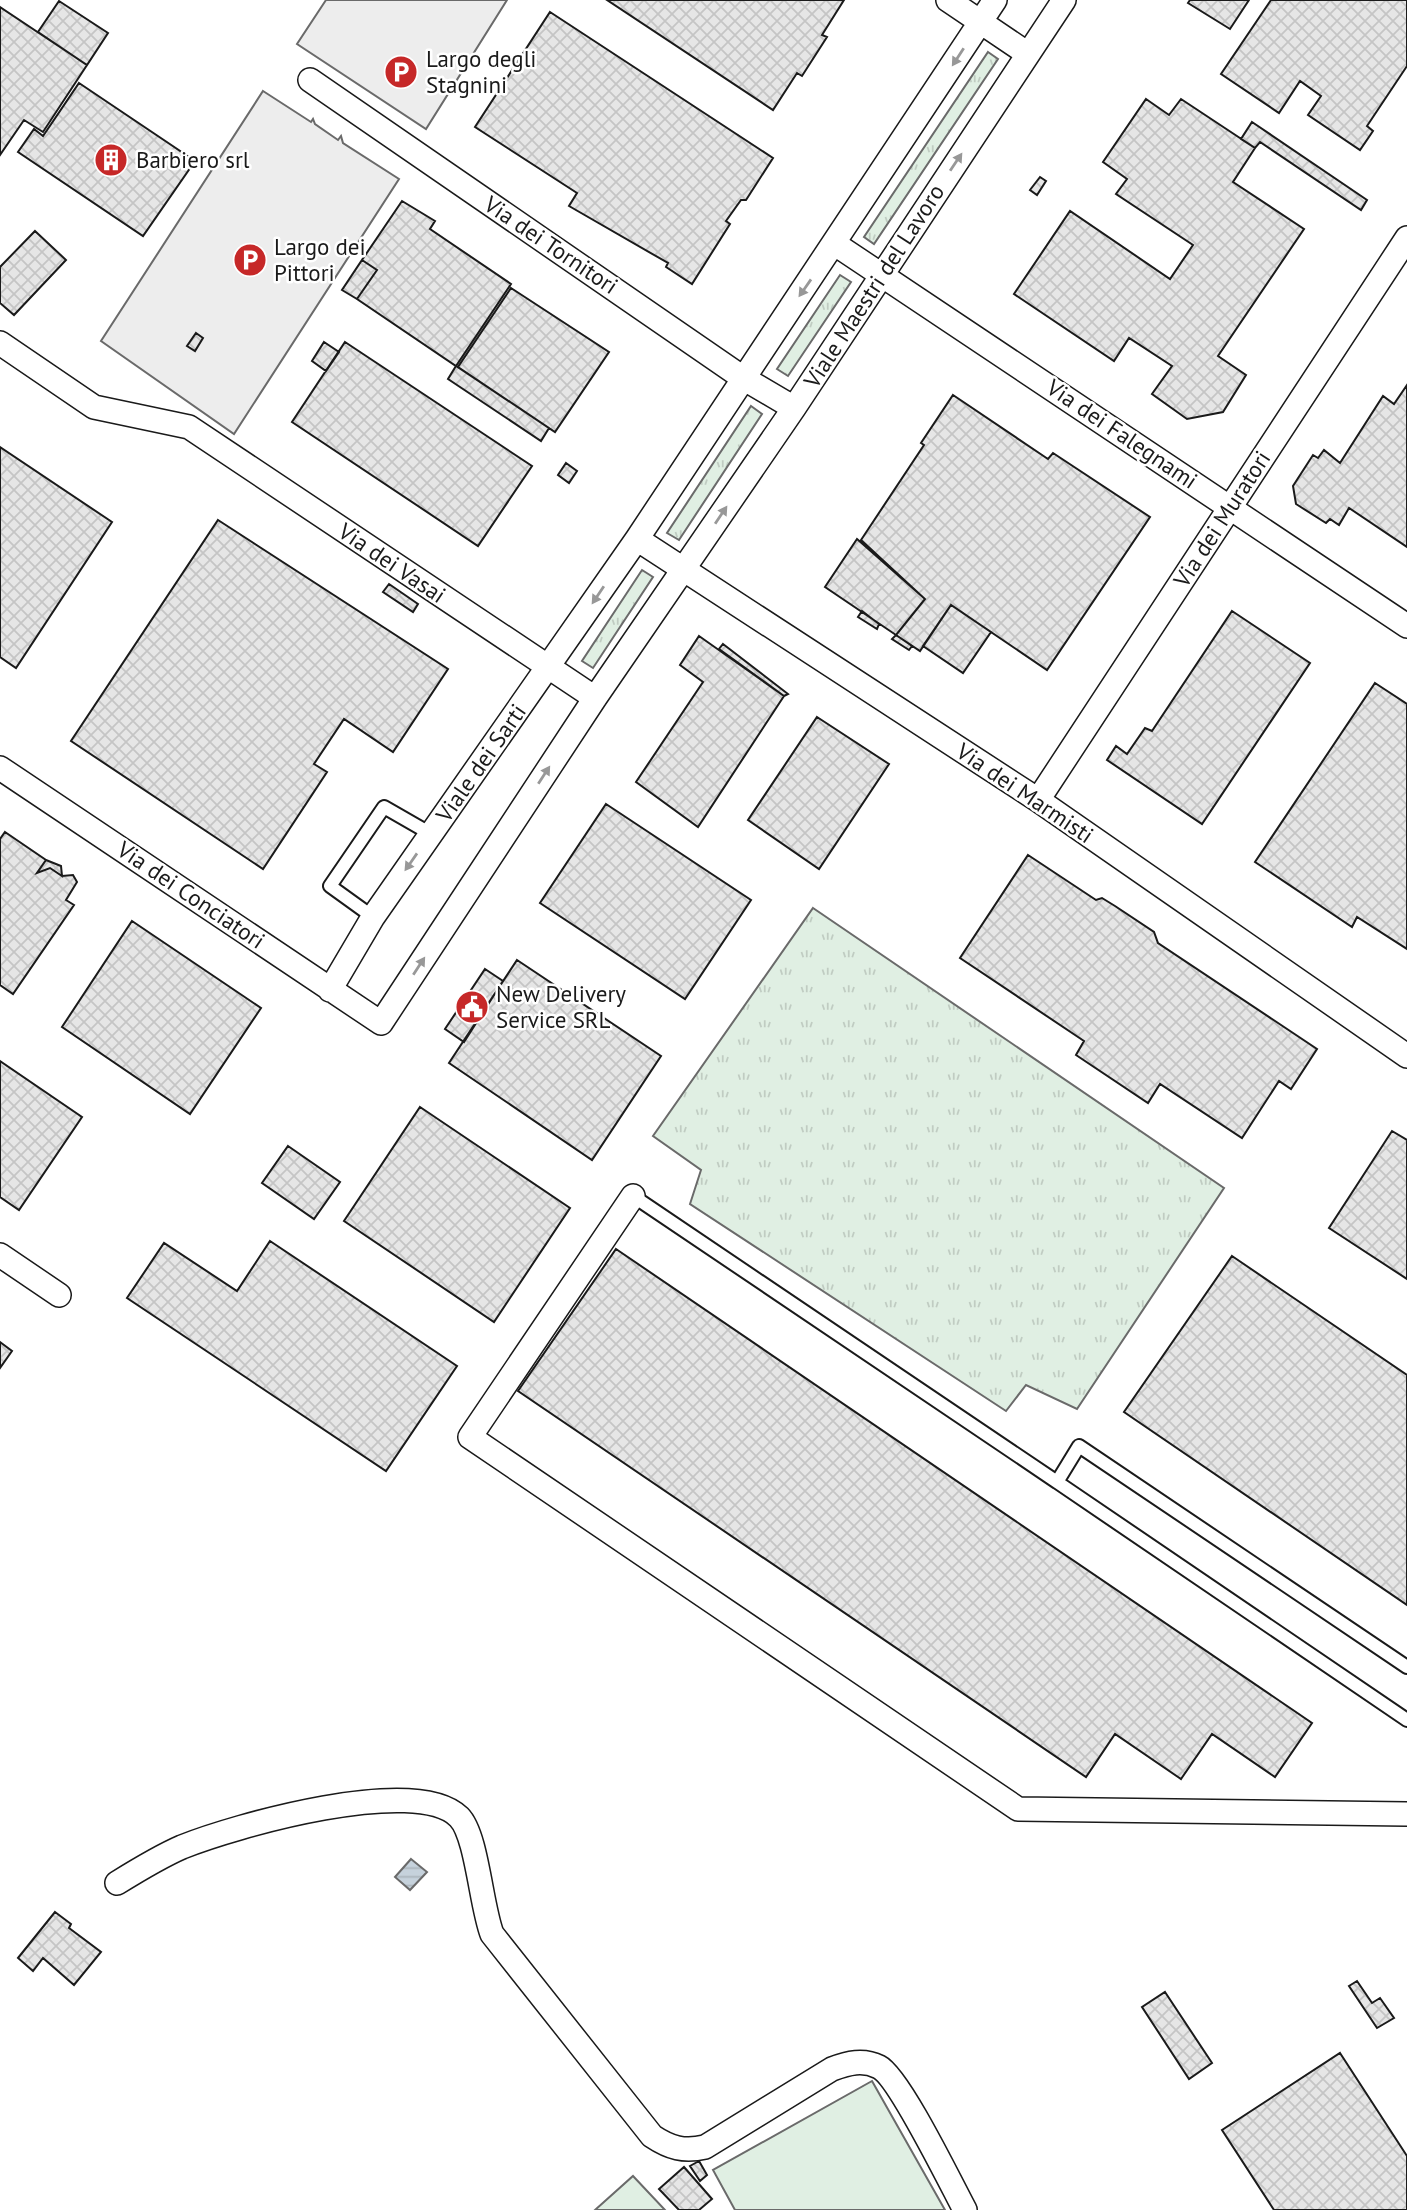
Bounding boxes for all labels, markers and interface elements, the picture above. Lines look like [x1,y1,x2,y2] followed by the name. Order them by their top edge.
[426,44,537,99] place label: Largo degli Stagnini
[951,47,964,67] one-way arrow
[382,53,420,91] parking icon: Largo degli Stagnini
[92,141,130,179] building icon: Barbiero srl
[136,145,250,174] place label: Barbiero srl
[949,153,963,171] one-way arrow
[796,178,950,394] street label: Viale Maestri del Lavoro
[478,189,624,300] street label: Via dei Tornitori
[274,232,366,287] place label: Largo dei Pittori
[231,241,269,279] parking icon: Largo dei Pittori
[798,279,812,297] one-way arrow
[1040,372,1203,495] street label: Via dei Falegnami
[1166,445,1276,593] street label: Via dei Muratori
[715,505,728,525] one-way arrow
[332,516,451,609] street label: Via dei Vasai
[591,586,605,604] one-way arrow
[429,698,532,828] street label: Viale dei Sarti
[950,736,1099,849] street label: Via dei Marmisti
[537,766,550,785] one-way arrow
[111,834,271,955] street label: Via dei Conciatori
[404,853,418,871] one-way arrow
[412,956,425,975] one-way arrow
[496,979,626,1034] place label: New Delivery Service SRL
[453,988,491,1026] public building icon: New Delivery Service SRL

